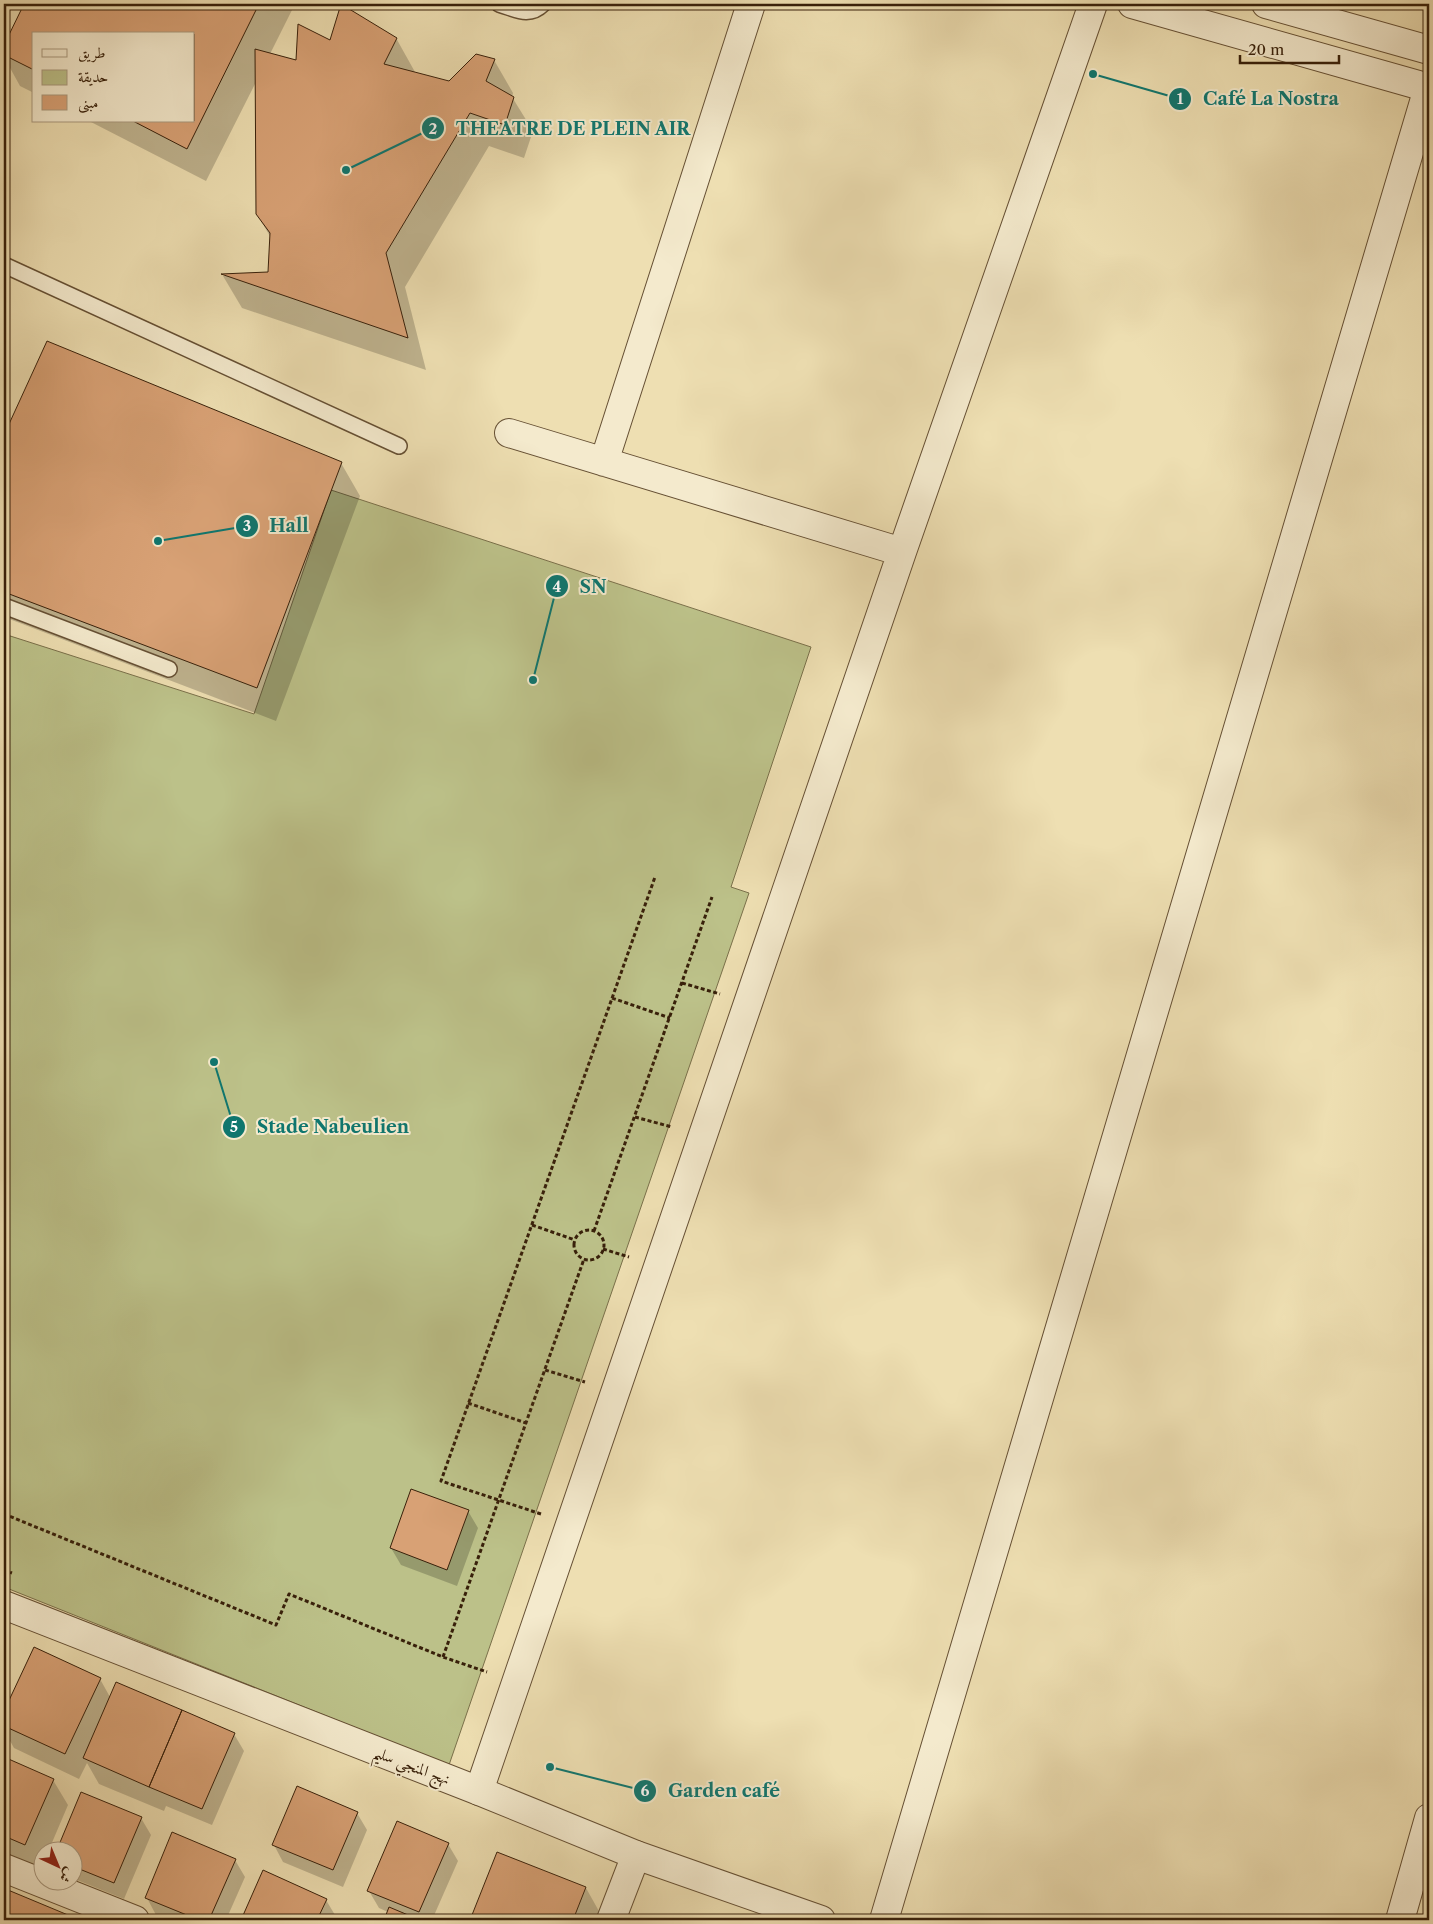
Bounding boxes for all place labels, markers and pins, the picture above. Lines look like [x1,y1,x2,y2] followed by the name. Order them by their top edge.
[1168,83,1349,116] callout: Café La Nostra
[420,112,700,145] callout: THEATRE DE PLEIN AIR
[234,510,319,543] callout: Hall
[544,570,617,603] callout: SN
[222,1111,419,1144] callout: Stade Nabeulien
[632,1774,790,1807] callout: Garden café

